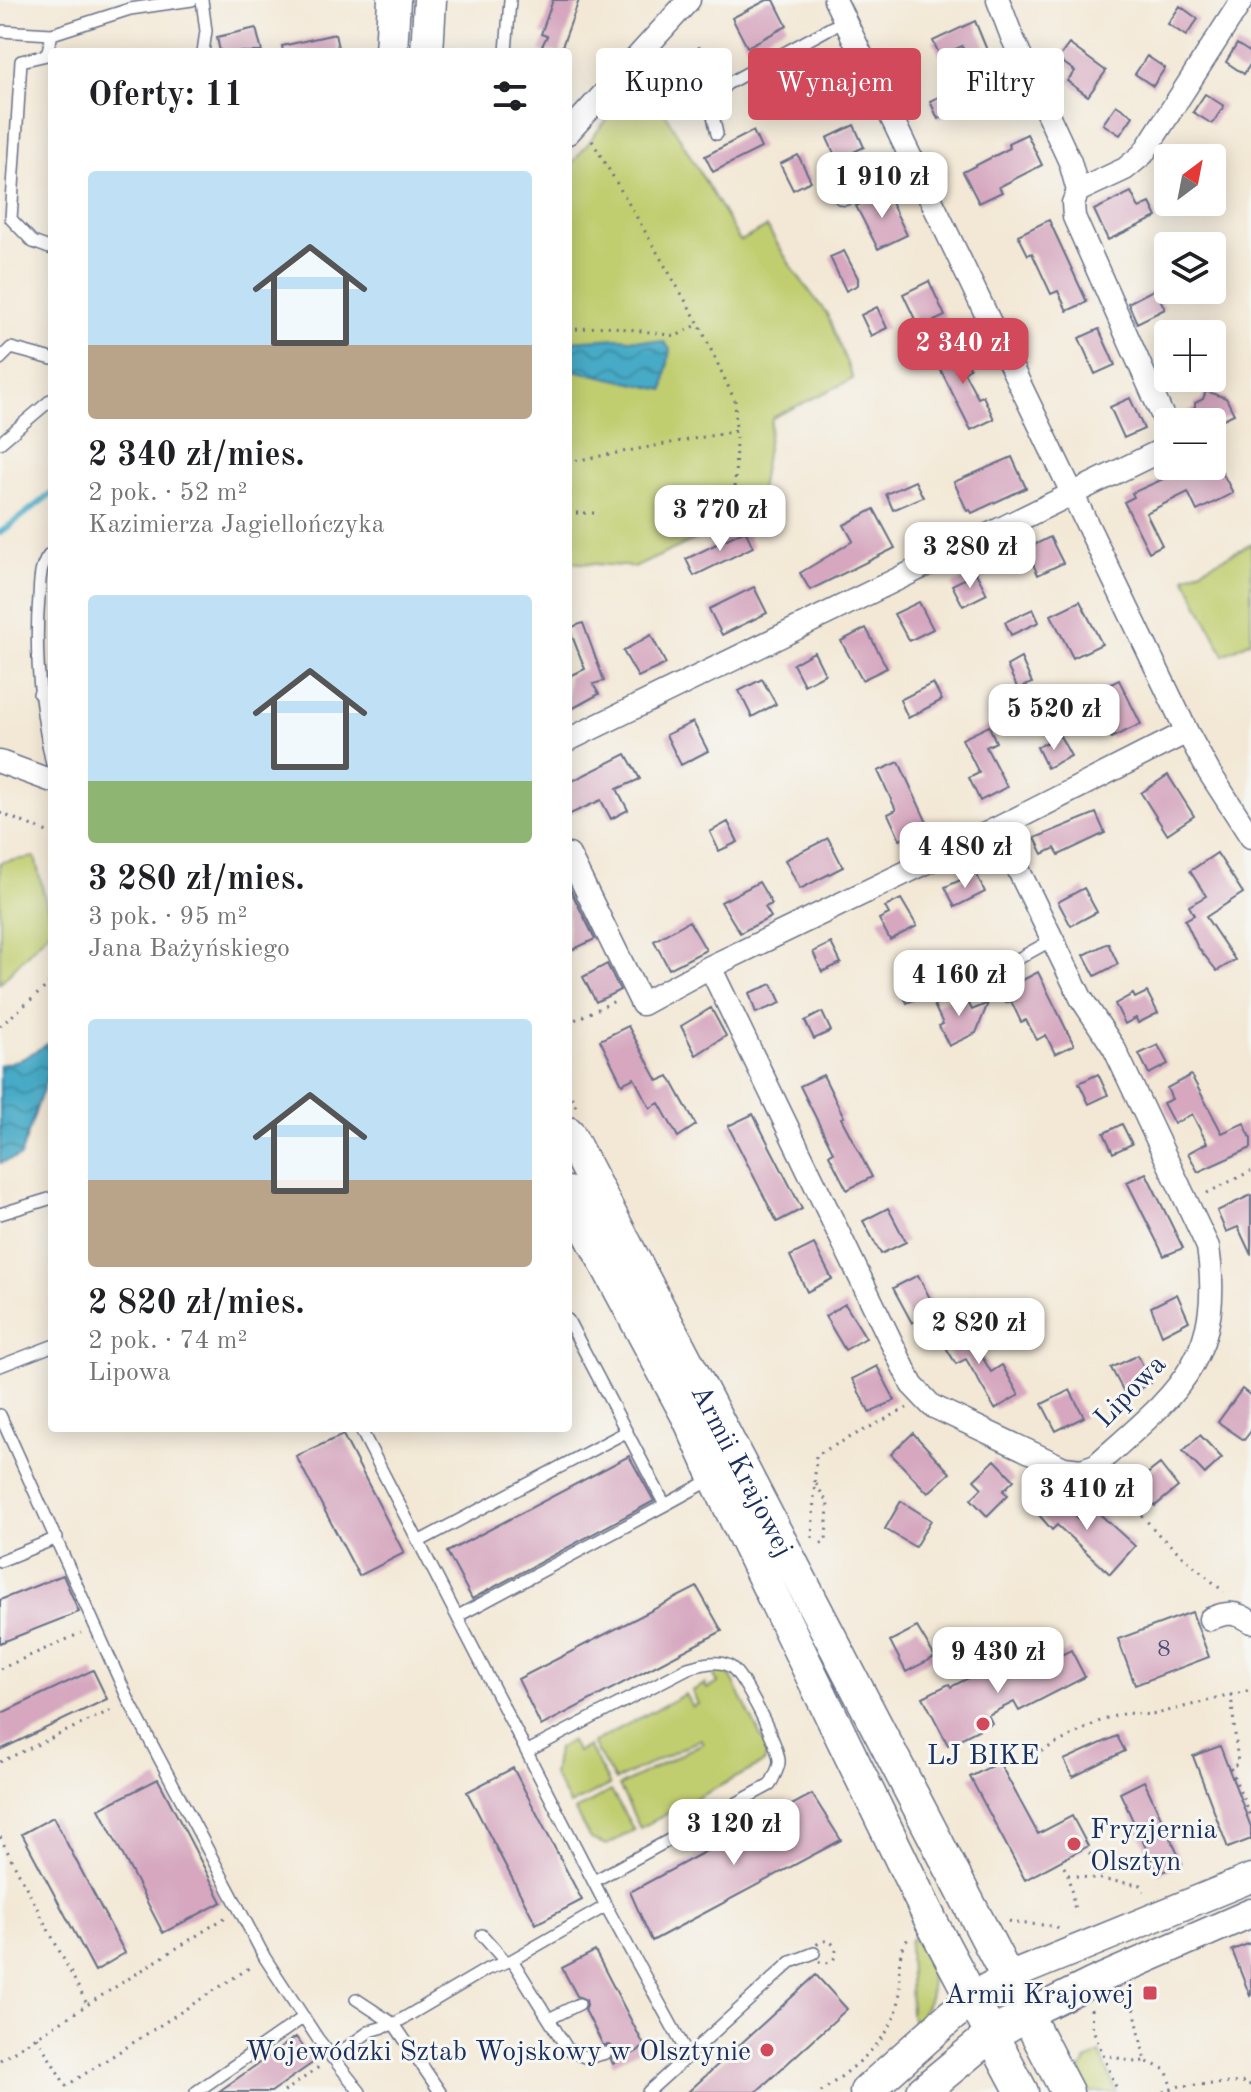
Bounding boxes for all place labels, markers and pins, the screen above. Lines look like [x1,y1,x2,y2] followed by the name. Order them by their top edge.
[799,152,965,220] pin: 1 910 zł
[880,318,1046,386] pin: 2 340 zł
[637,485,803,553] pin: 3 770 zł
[887,522,1053,590] pin: 3 280 zł
[971,684,1137,752] pin: 5 520 zł
[882,822,1048,890] pin: 4 480 zł
[876,950,1042,1018] pin: 4 160 zł
[896,1298,1062,1366] pin: 2 820 zł
[1004,1464,1170,1532] pin: 3 410 zł
[915,1627,1081,1695] pin: 9 430 zł
[974,1715,992,1733] marker: LJ BIKE
[927,1743,1039,1771] place label: LJ BIKE
[651,1799,817,1867] pin: 3 120 zł
[1090,1817,1218,1877] place label: Fryzjernia Olsztyn
[1065,1835,1083,1853] marker: Fryzjernia Olsztyn
[945,1982,1134,2010] place label: Armii Krajowej
[1141,1984,1159,2002] marker: Armii Krajowej
[245,2039,751,2067] place label: Wojewódzki Sztab Wojskowy w Olsztynie
[758,2041,776,2059] marker: Wojewódzki Sztab Wojskowy w Olsztynie

